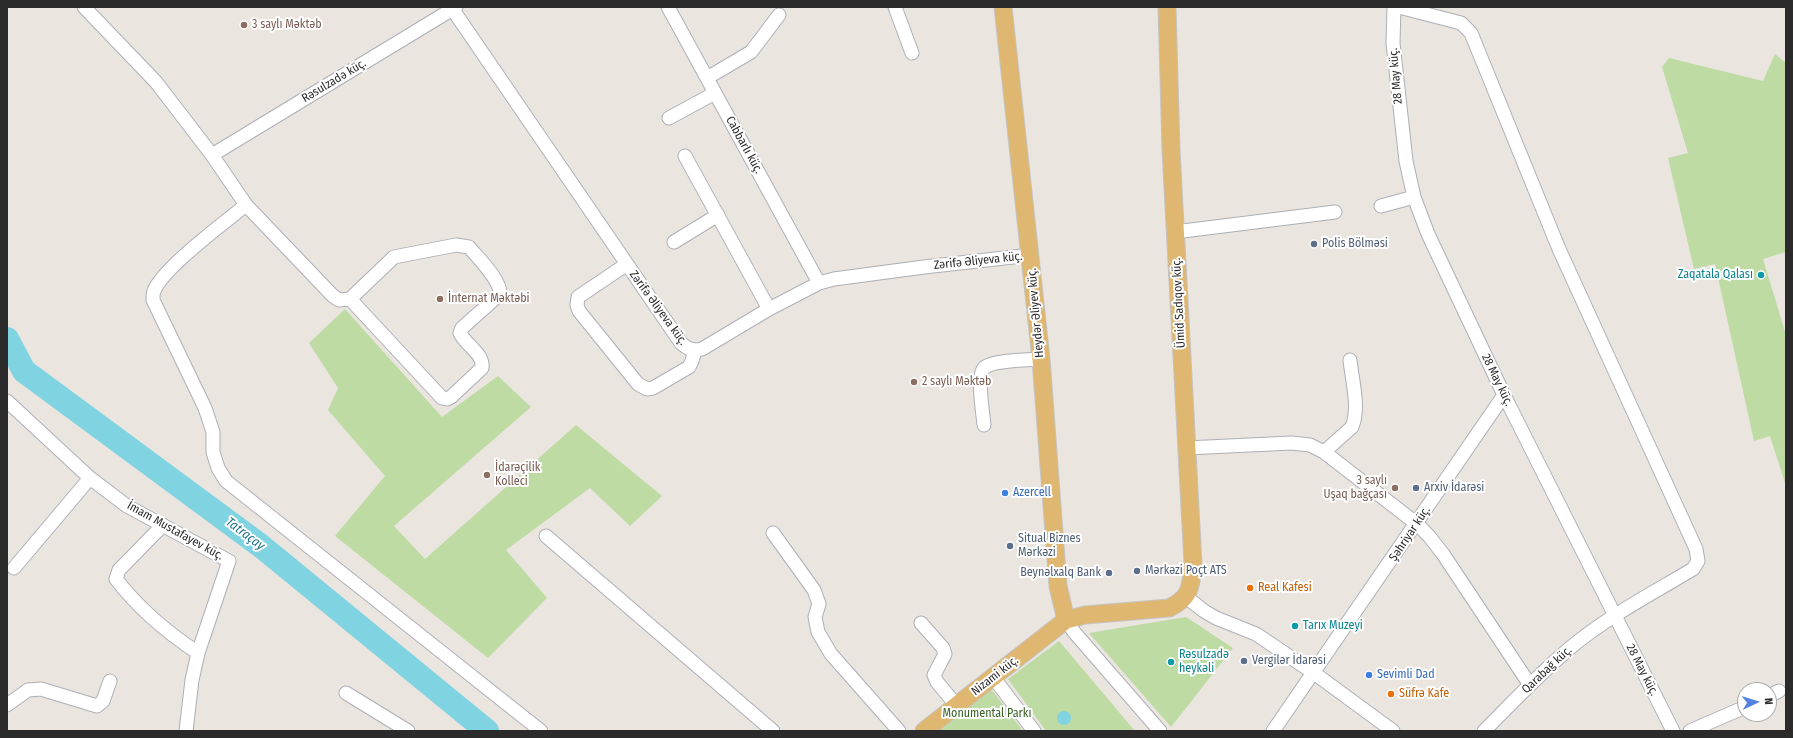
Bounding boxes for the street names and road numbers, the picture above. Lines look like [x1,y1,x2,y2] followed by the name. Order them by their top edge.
[1386,47,1406,105] street label: 28 May küç.
[299,56,369,106] street label: Rəsulzadə küç.
[722,114,766,176] street label: Cabbarlı küç.
[933,249,1023,273] street label: Zərifə Əliyeva küç.
[1169,258,1189,348] street label: Ümid Sadıqov küç.
[626,268,690,348] street label: Zərifə Əliyeva küç.
[1025,268,1047,358] street label: Heydər Əliyev küç.
[1478,352,1516,408] street label: 28 May küç.
[124,499,226,563] street label: İmam Mustafayev küç.
[1386,504,1434,564] street label: Şəhriyar küç.
[1623,642,1661,698] street label: 28 May küç.
[1519,643,1575,697] street label: Qarabağ küç.
[969,653,1021,699] street label: Nizami küç.

